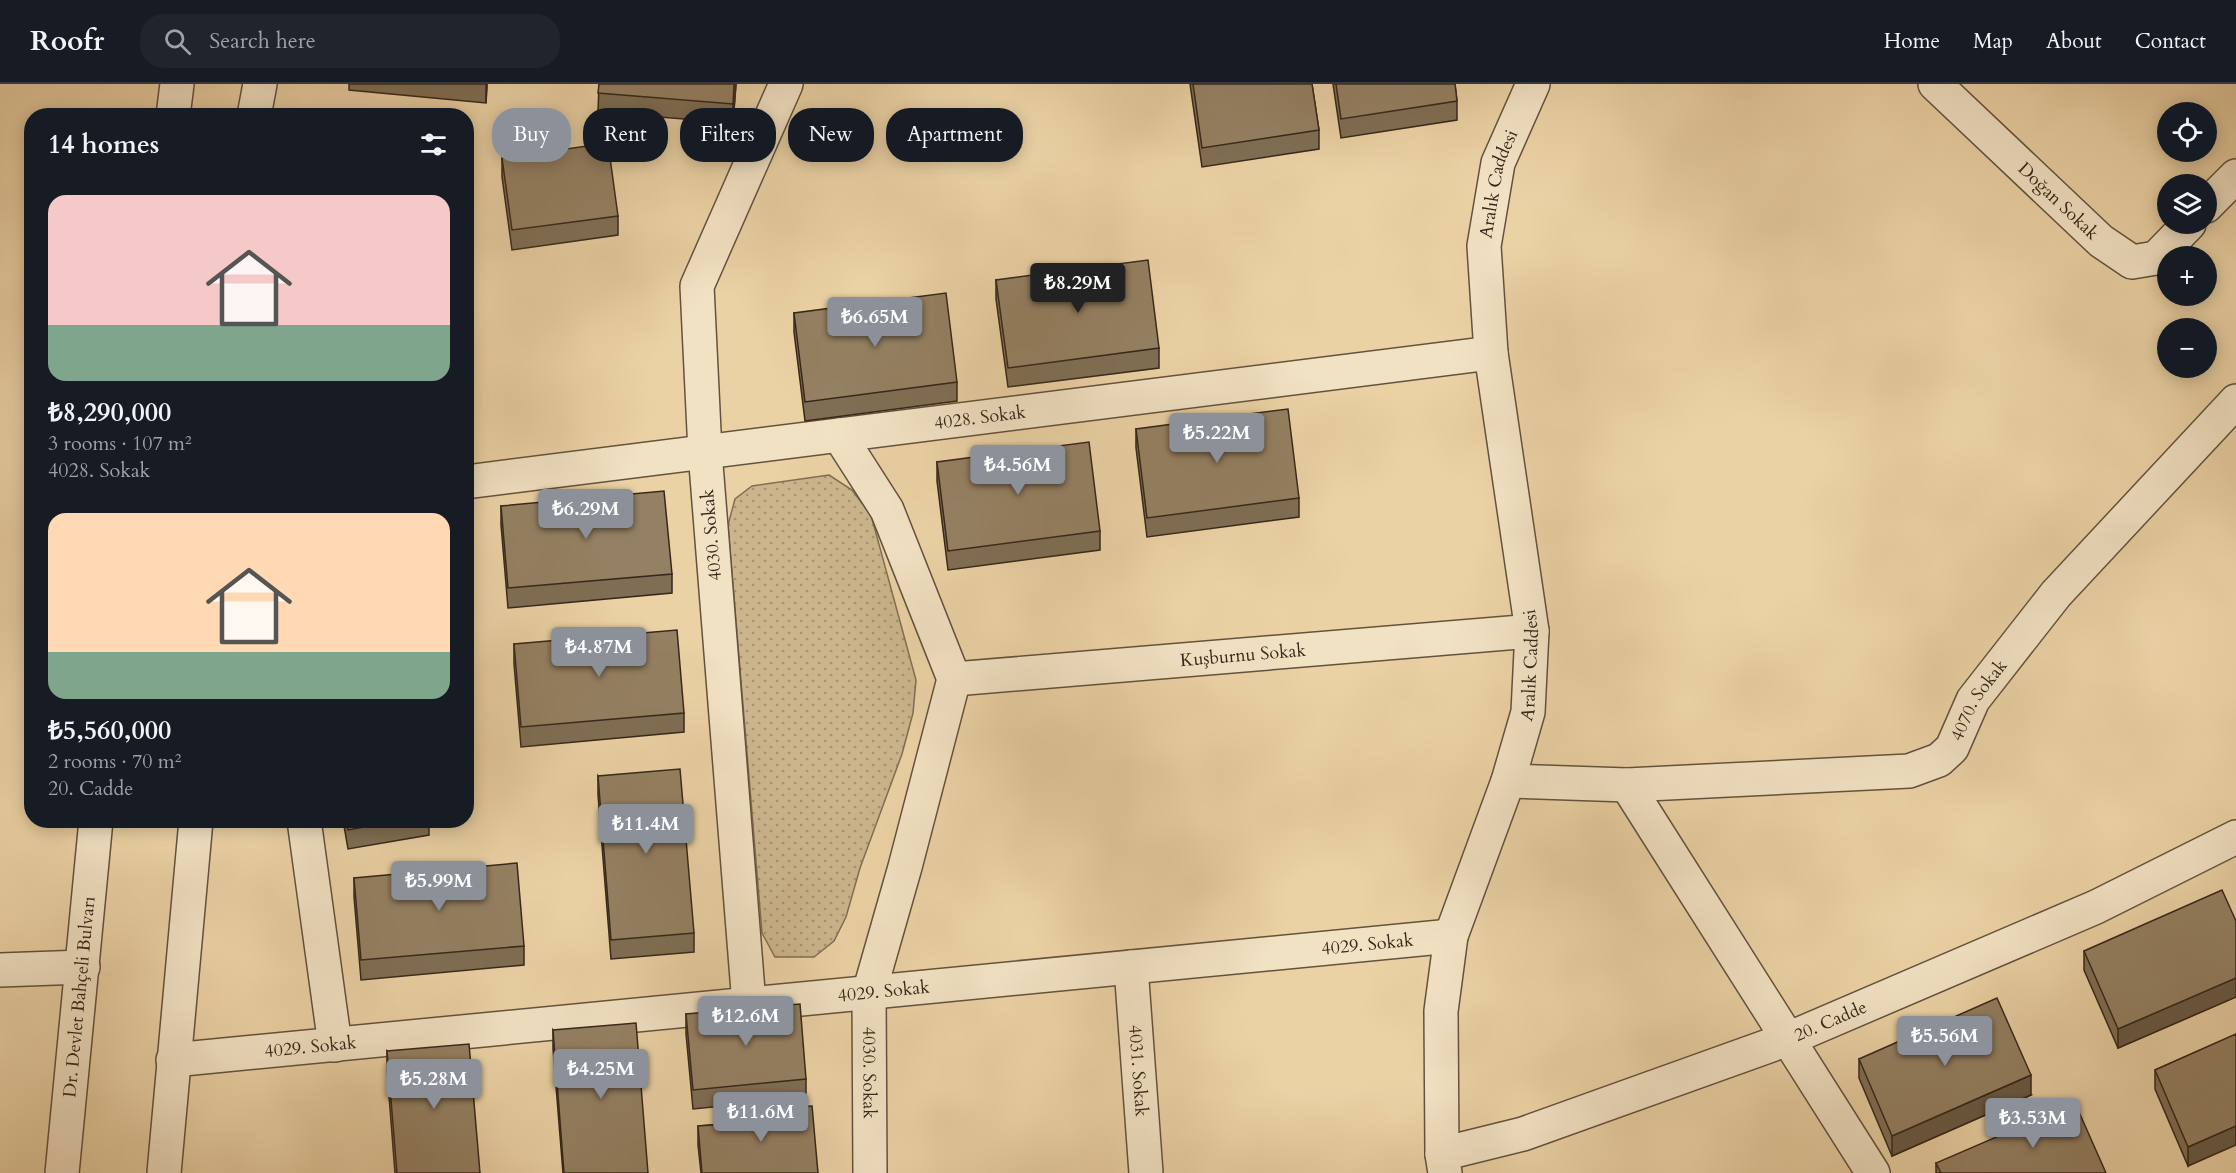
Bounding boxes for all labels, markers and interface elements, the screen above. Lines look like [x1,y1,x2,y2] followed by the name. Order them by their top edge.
[140,14,560,68] search box
[30,22,104,60] text: Roofr
[161,25,194,58] icon: search
[209,26,316,56] text: Search here
[1884,27,1940,56] text: Home
[1973,27,2013,56] text: Map
[2046,27,2102,56] text: About
[2135,27,2206,56] text: Contact
[2157,102,2217,378] map controls
[2157,102,2217,162] button: locate
[492,108,571,162] chip: Buy
[583,108,668,162] chip: Rent
[680,108,776,162] chip: Filters
[788,108,874,162] chip: New
[886,108,1023,162] chip: Apartment
[1474,126,1524,240] street label: Aralık Caddesi
[48,127,159,162] text: 14 homes
[417,128,450,161] icon: filters
[2012,157,2104,246] street label: Doğan Sokak
[2157,174,2217,234] button: layers
[195,234,303,342] icon: home
[2157,246,2217,306] button: +
[1029,263,1127,314] pin: ₺8.29M
[1044,269,1112,296] text: ₺8.29M
[826,297,924,348] pin: ₺6.65M
[841,303,909,330] text: ₺6.65M
[2157,318,2217,378] button: −
[48,395,171,430] text: ₺8,290,000
[933,400,1028,436] street label: 4028. Sokak
[1168,413,1266,464] pin: ₺5.22M
[1183,419,1251,446] text: ₺5.22M
[48,430,192,457] text: 3 rooms · 107 m²
[969,445,1067,496] pin: ₺4.56M
[984,451,1052,478] text: ₺4.56M
[48,457,150,484] text: 4028. Sokak
[695,488,728,582] street label: 4030. Sokak
[537,489,635,540] pin: ₺6.29M
[552,495,620,522] text: ₺6.29M
[195,552,303,660] icon: home
[1514,608,1545,724] street label: Aralık Caddesi
[550,627,648,678] pin: ₺4.87M
[565,633,633,660] text: ₺4.87M
[1179,638,1307,673] street label: Kuşburnu Sokak
[1945,654,2013,745] street label: 4070. Sokak
[48,713,171,748] text: ₺5,560,000
[48,748,181,775] text: 2 rooms · 70 m²
[48,775,133,802] text: 20. Cadde
[597,804,695,855] pin: ₺11.4M
[612,810,680,837] text: ₺11.4M
[390,861,488,912] pin: ₺5.99M
[405,867,473,894] text: ₺5.99M
[57,895,102,1099] street label: Dr. Devlet Bahçeli Bulvarı
[1320,928,1415,962] street label: 4029. Sokak
[837,975,931,1008] street label: 4029. Sokak
[1790,995,1871,1048] street label: 20. Cadde
[697,996,795,1047] pin: ₺12.6M
[712,1002,780,1029] text: ₺12.6M
[1896,1016,1994,1067] pin: ₺5.56M
[1911,1022,1979,1049] text: ₺5.56M
[1122,1024,1154,1118] street label: 4031. Sokak
[856,1027,882,1119] street label: 4030. Sokak
[263,1030,358,1064] street label: 4029. Sokak
[552,1049,650,1100] pin: ₺4.25M
[567,1055,635,1082] text: ₺4.25M
[385,1059,483,1110] pin: ₺5.28M
[400,1065,468,1092] text: ₺5.28M
[712,1092,810,1143] pin: ₺11.6M
[727,1098,795,1125] text: ₺11.6M
[1984,1098,2082,1149] pin: ₺3.53M
[1999,1104,2067,1131] text: ₺3.53M

